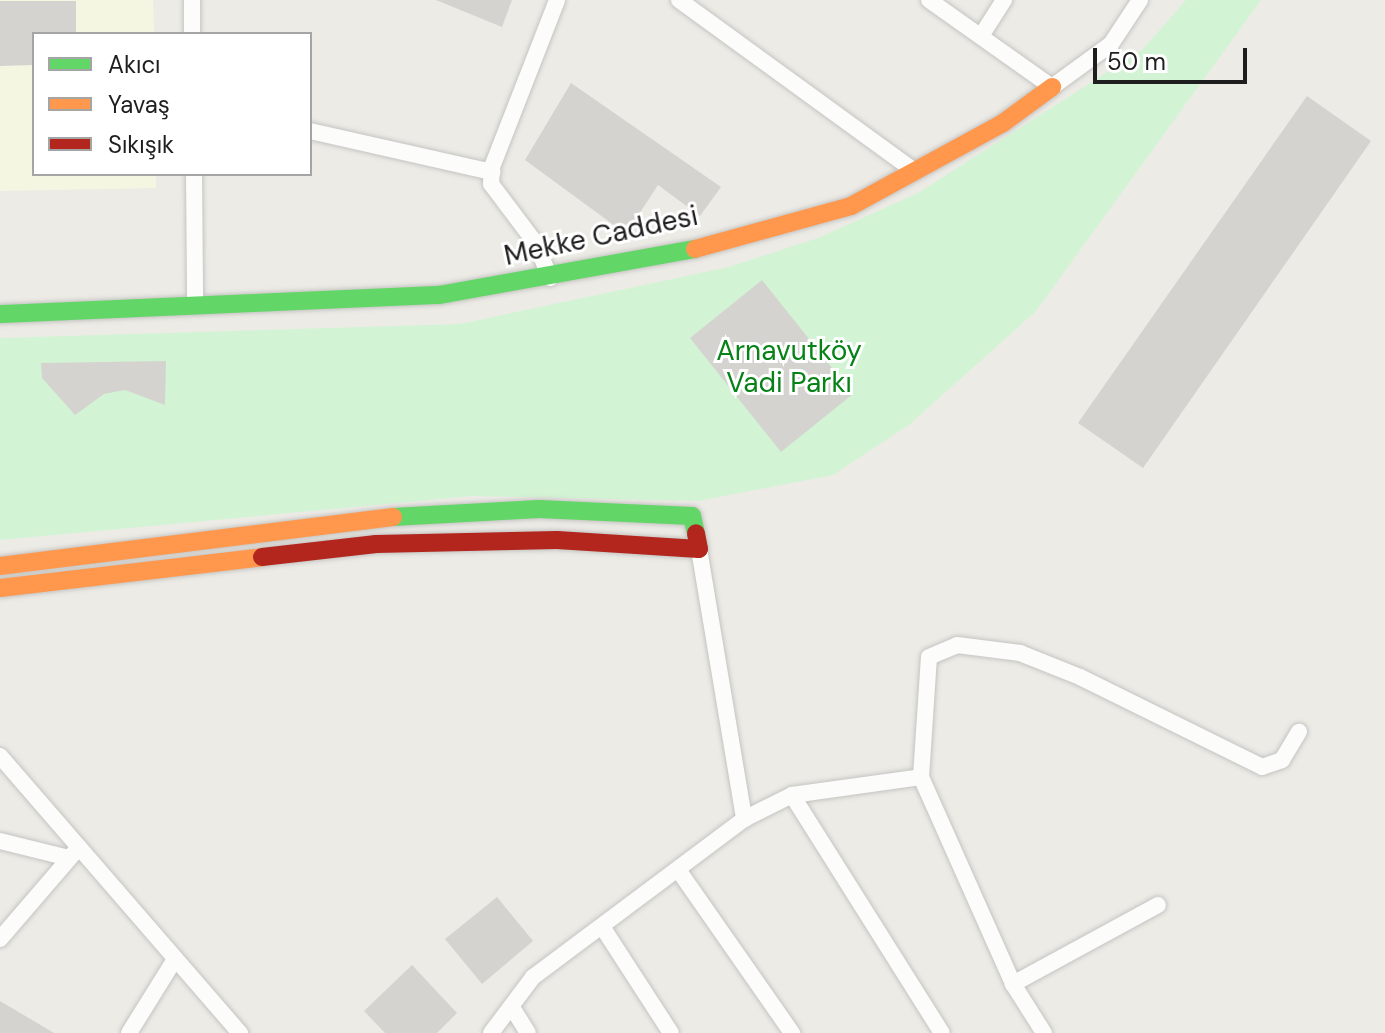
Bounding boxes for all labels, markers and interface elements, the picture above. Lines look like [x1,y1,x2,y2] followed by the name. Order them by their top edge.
[32,32,312,176] legend
[1097,32,1251,82] scale bar
[1107,46,1166,77] text: 50 m
[108,49,160,80] text: Akıcı
[108,89,170,120] text: Yavaş
[108,129,174,160] text: Sıkışık
[501,199,701,273] street label: Mekke Caddesi
[716,334,862,400] park label: Arnavutköy Vadi Parkı

